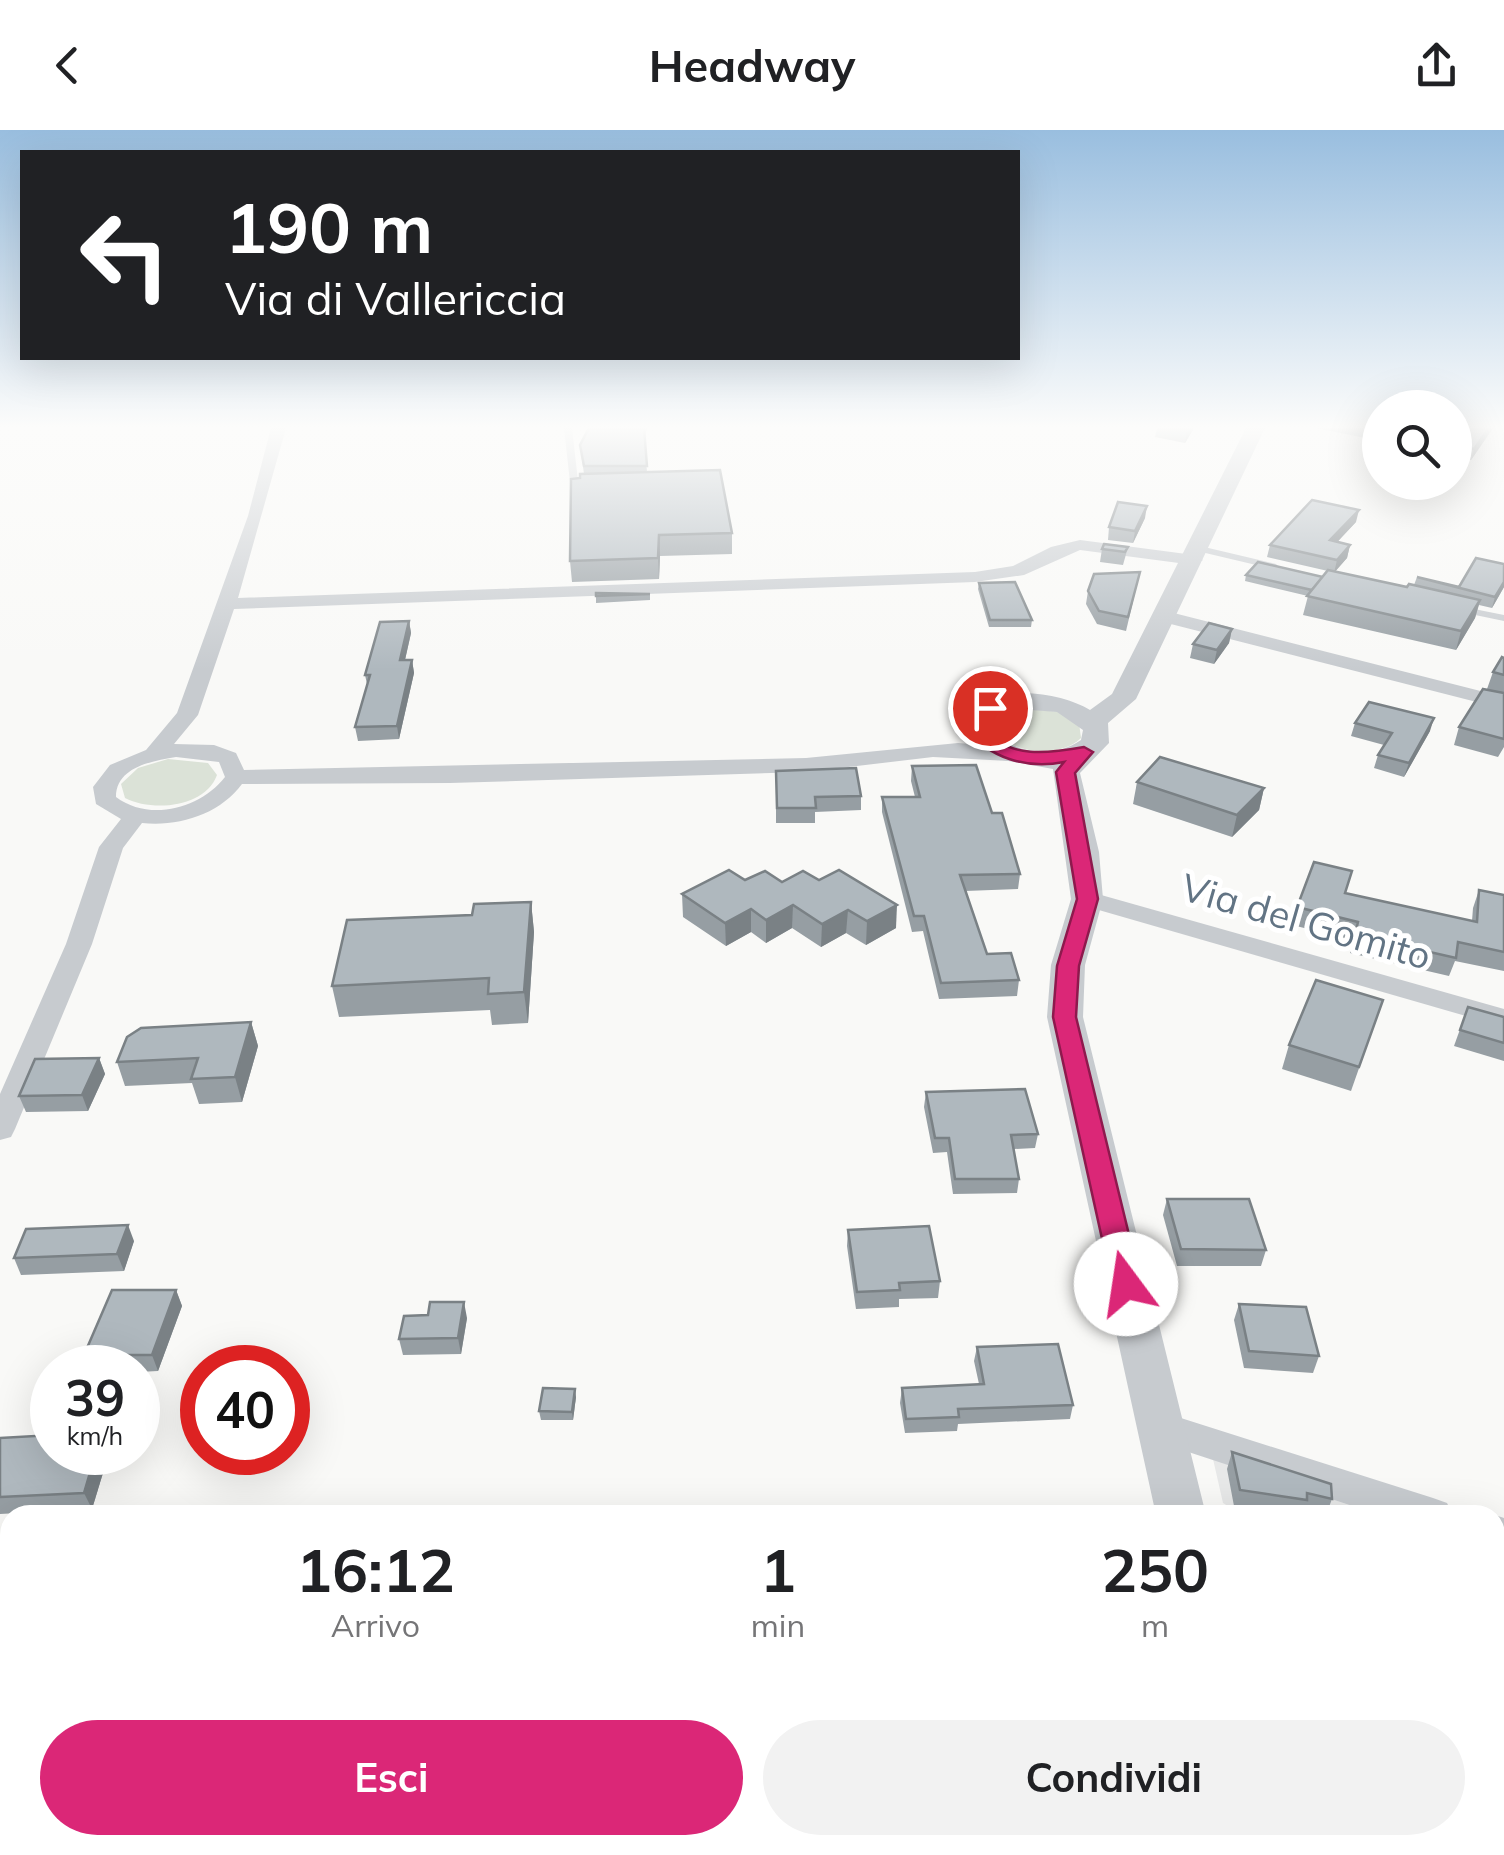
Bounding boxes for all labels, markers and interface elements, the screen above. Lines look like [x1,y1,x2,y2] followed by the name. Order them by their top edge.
[649,37,855,93] text: Headway
[40,38,95,93] icon: back
[1409,38,1464,93] icon: share
[225,183,433,271] text: 190 m
[60,190,190,320] icon: left
[225,270,566,326] text: Via di Vallericcia
[1362,390,1472,500] map controls
[1362,390,1472,500] button: search
[948,666,1033,751] pin
[963,681,1018,736] icon: arrive
[1176,862,1437,980] street label: Via del Gomito
[1074,1232,1178,1336] position arrow
[180,1345,310,1475] speed limit sign: 40
[65,1366,125,1429] text: 39
[67,1420,123,1451] text: km/h
[296,1532,455,1607] text: 16:12
[760,1532,796,1607] text: 1
[1101,1532,1209,1607] text: 250
[331,1605,420,1645] text: Arrivo
[751,1605,805,1645] text: min
[1141,1605,1169,1645] text: m
[40,1720,743,1835] button: Esci
[763,1720,1465,1835] button: Condividi

